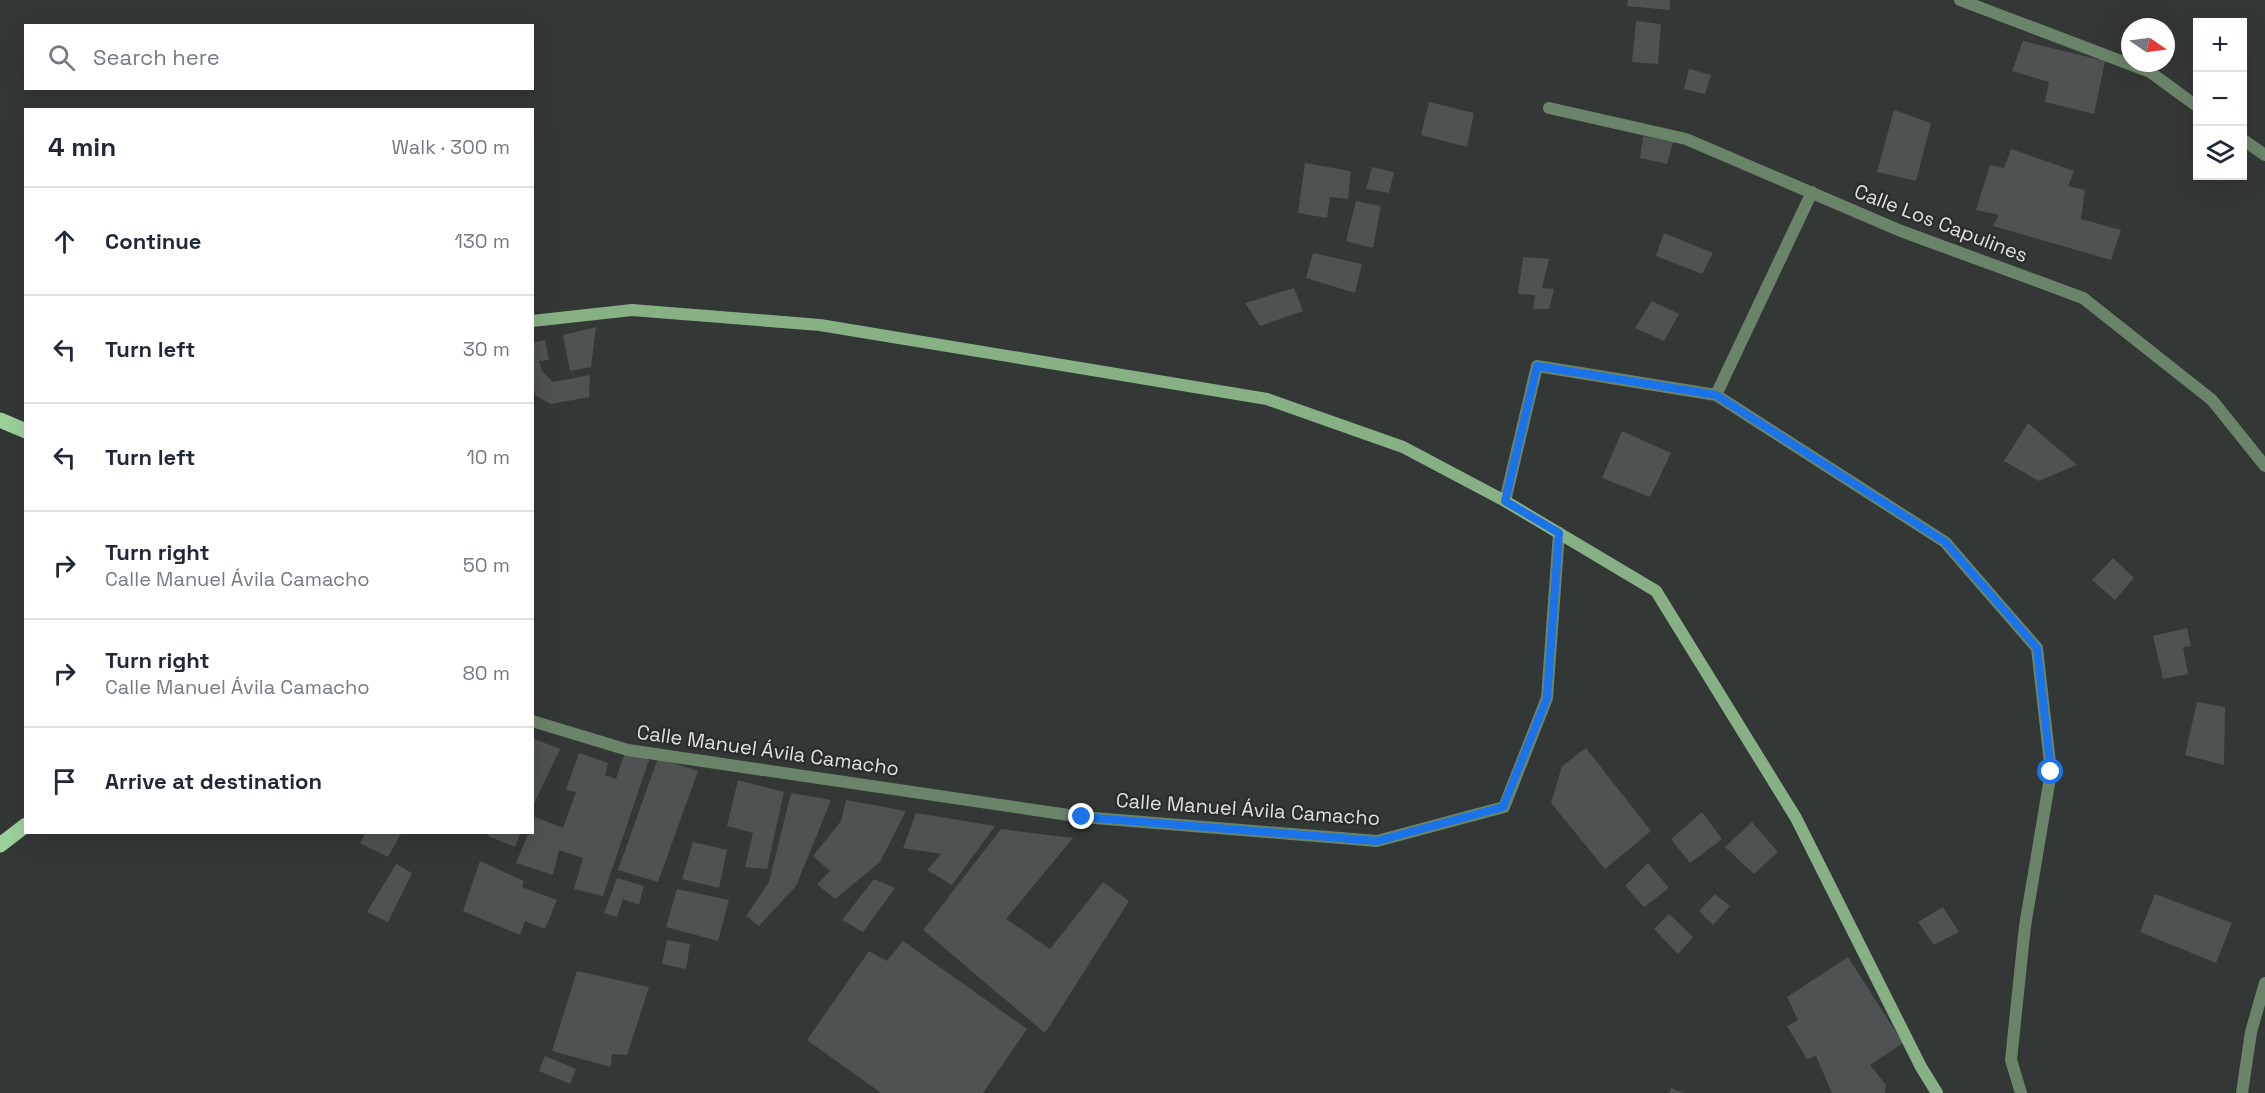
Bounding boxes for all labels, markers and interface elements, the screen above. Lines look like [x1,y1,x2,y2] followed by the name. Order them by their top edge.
[2121,18,2175,72] north arrow
[2193,18,2247,180] map controls
[2193,18,2247,72] button: +
[24,24,534,90] search box
[45,41,78,74] icon: search
[93,43,220,71] text: Search here
[2193,72,2247,126] button: −
[2193,126,2247,180] button: layers
[48,130,116,164] text: 4 min
[391,134,510,160] text: Walk · 300 m
[1850,178,2032,268] street label: Calle Los Capulines
[48,225,81,258] icon: ahead
[105,227,201,255] text: Continue
[454,228,510,254] text: 130 m
[48,333,81,366] icon: left
[105,335,195,363] text: Turn left
[463,336,510,362] text: 30 m
[48,441,81,474] icon: left
[105,443,195,471] text: Turn left
[466,444,510,470] text: 10 m
[105,538,210,566] text: Turn right
[48,549,81,582] icon: right
[463,552,510,578] text: 50 m
[105,566,370,592] text: Calle Manuel Ávila Camacho
[105,646,210,674] text: Turn right
[48,657,81,690] icon: right
[462,660,510,686] text: 80 m
[105,674,370,700] text: Calle Manuel Ávila Camacho
[635,719,901,781] street label: Calle Manuel Ávila Camacho
[2037,758,2063,784] route start
[48,765,81,798] icon: arrive
[105,767,322,795] text: Arrive at destination
[1115,787,1381,831] street label: Calle Manuel Ávila Camacho
[1068,803,1094,829] route end

